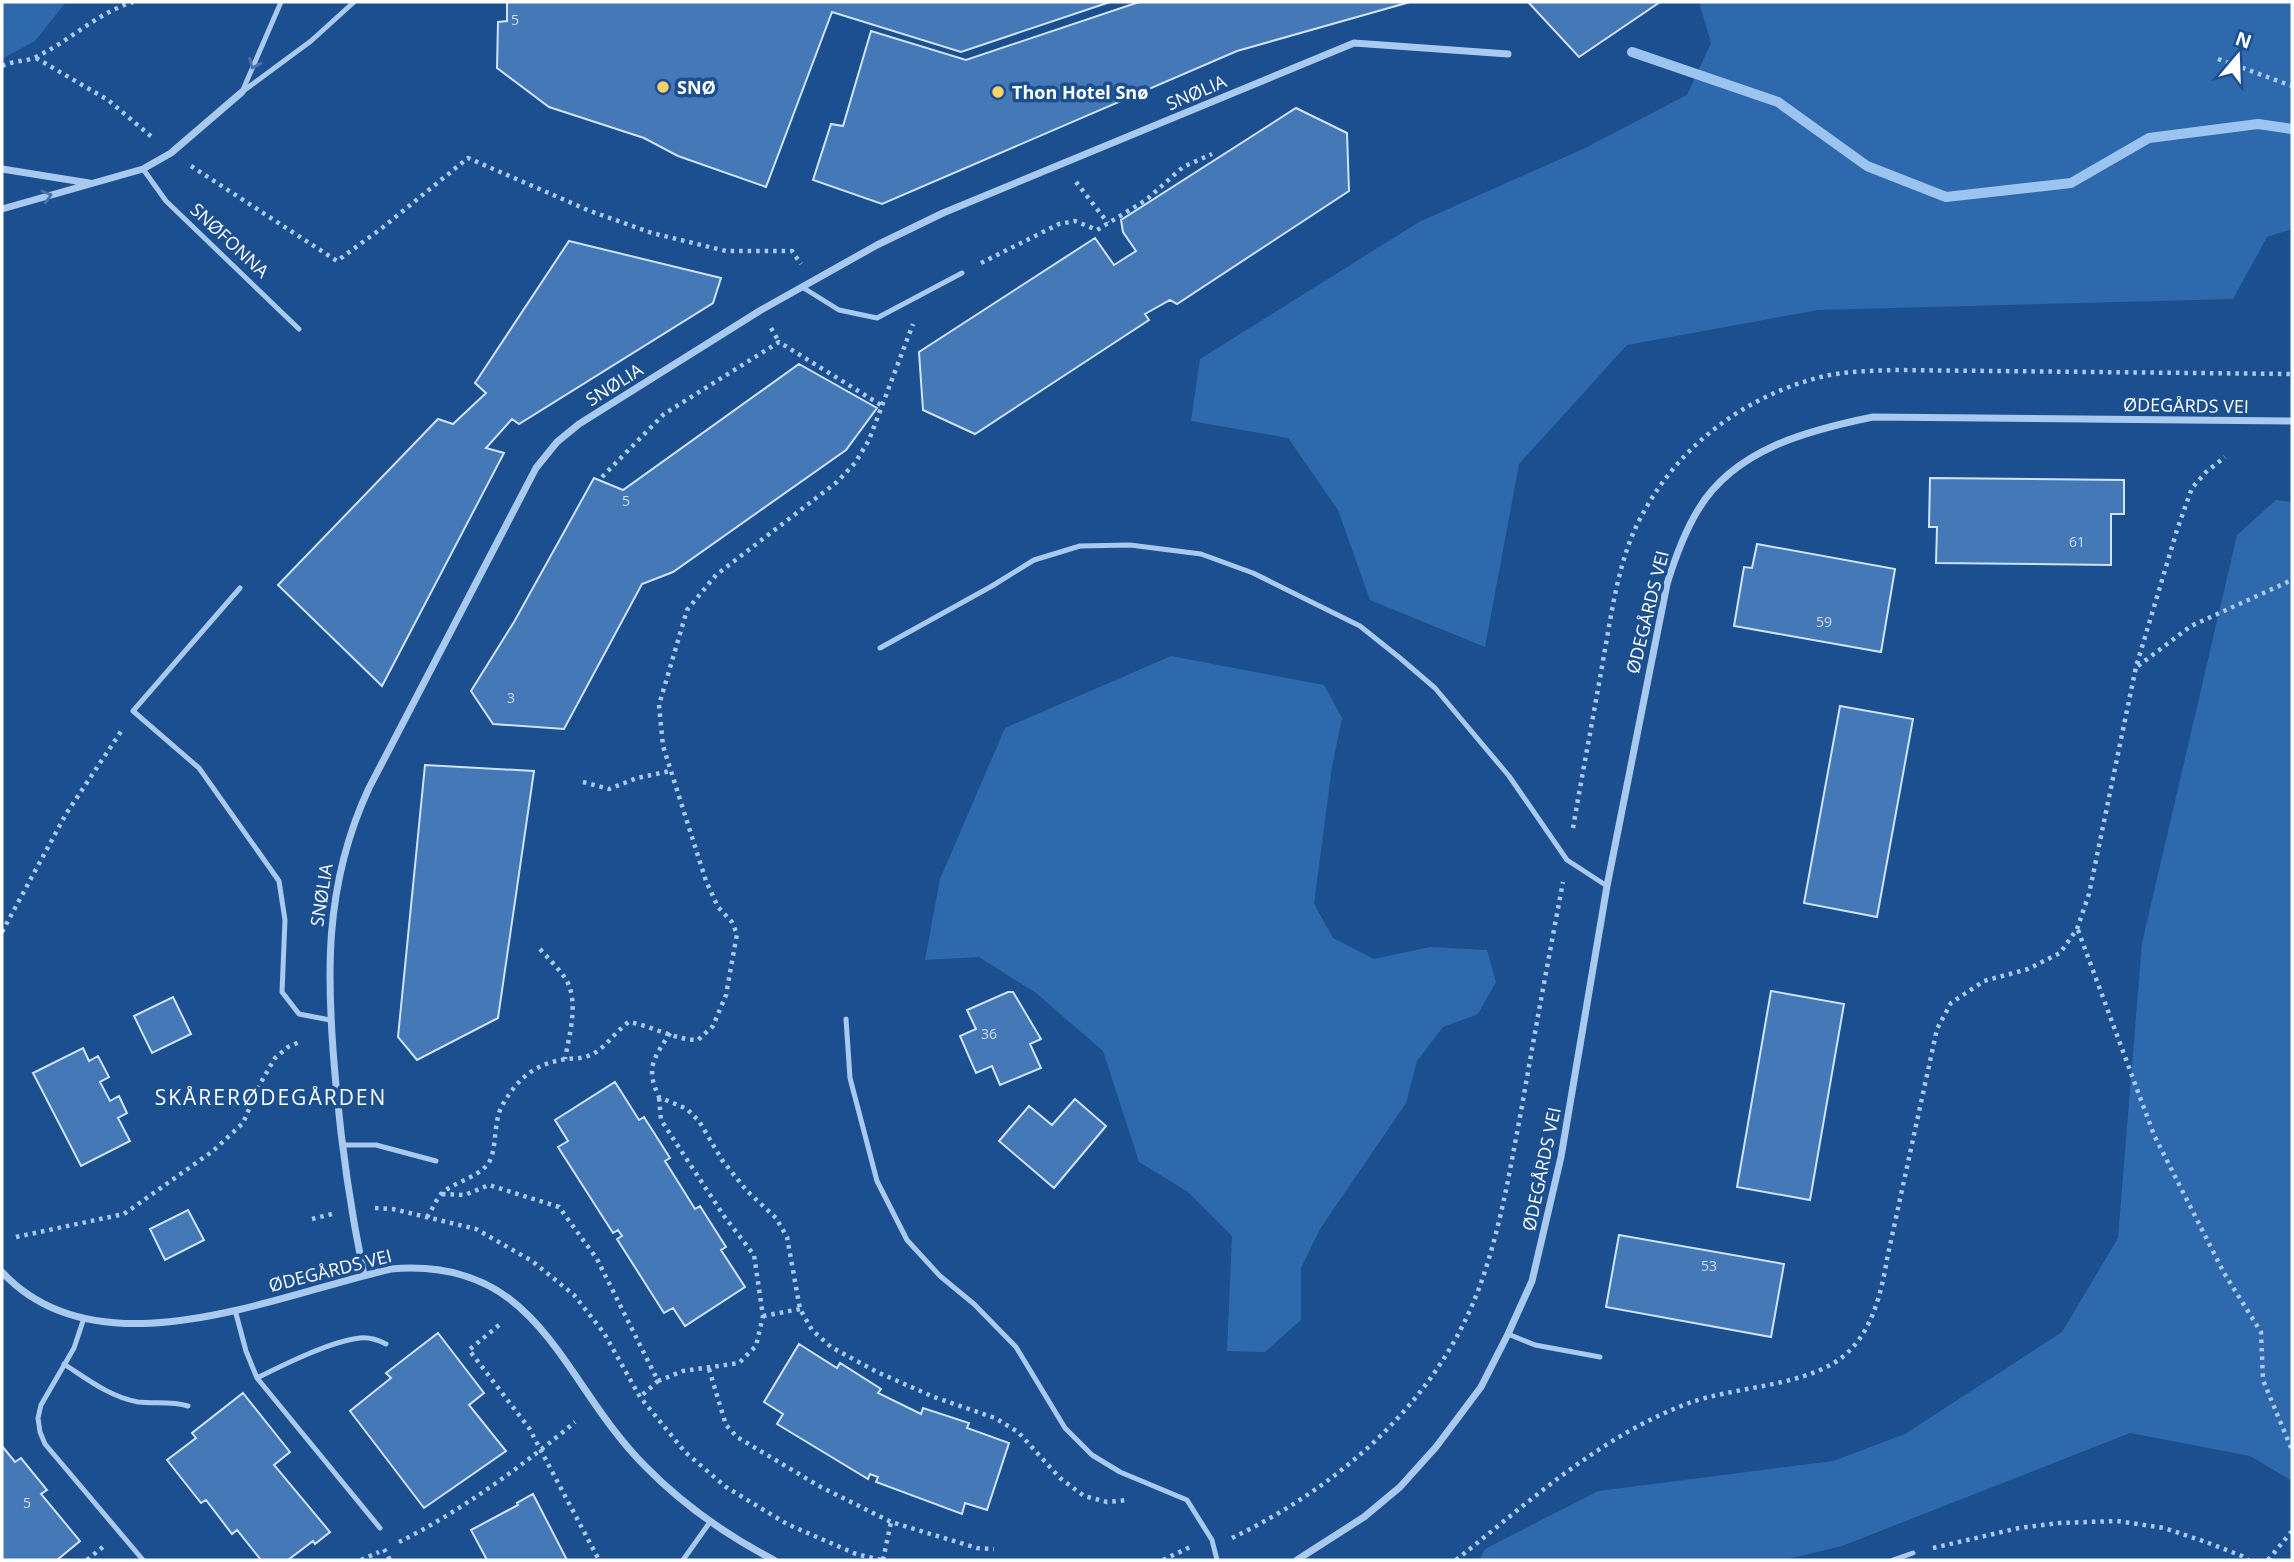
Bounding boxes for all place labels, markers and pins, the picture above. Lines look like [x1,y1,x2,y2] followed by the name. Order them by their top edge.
[677,75,716,99] place label: SNØ
[655,79,671,95] marker: SNØ
[1012,80,1148,104] place label: Thon Hotel Snø
[990,84,1006,100] marker: Thon Hotel Snø

